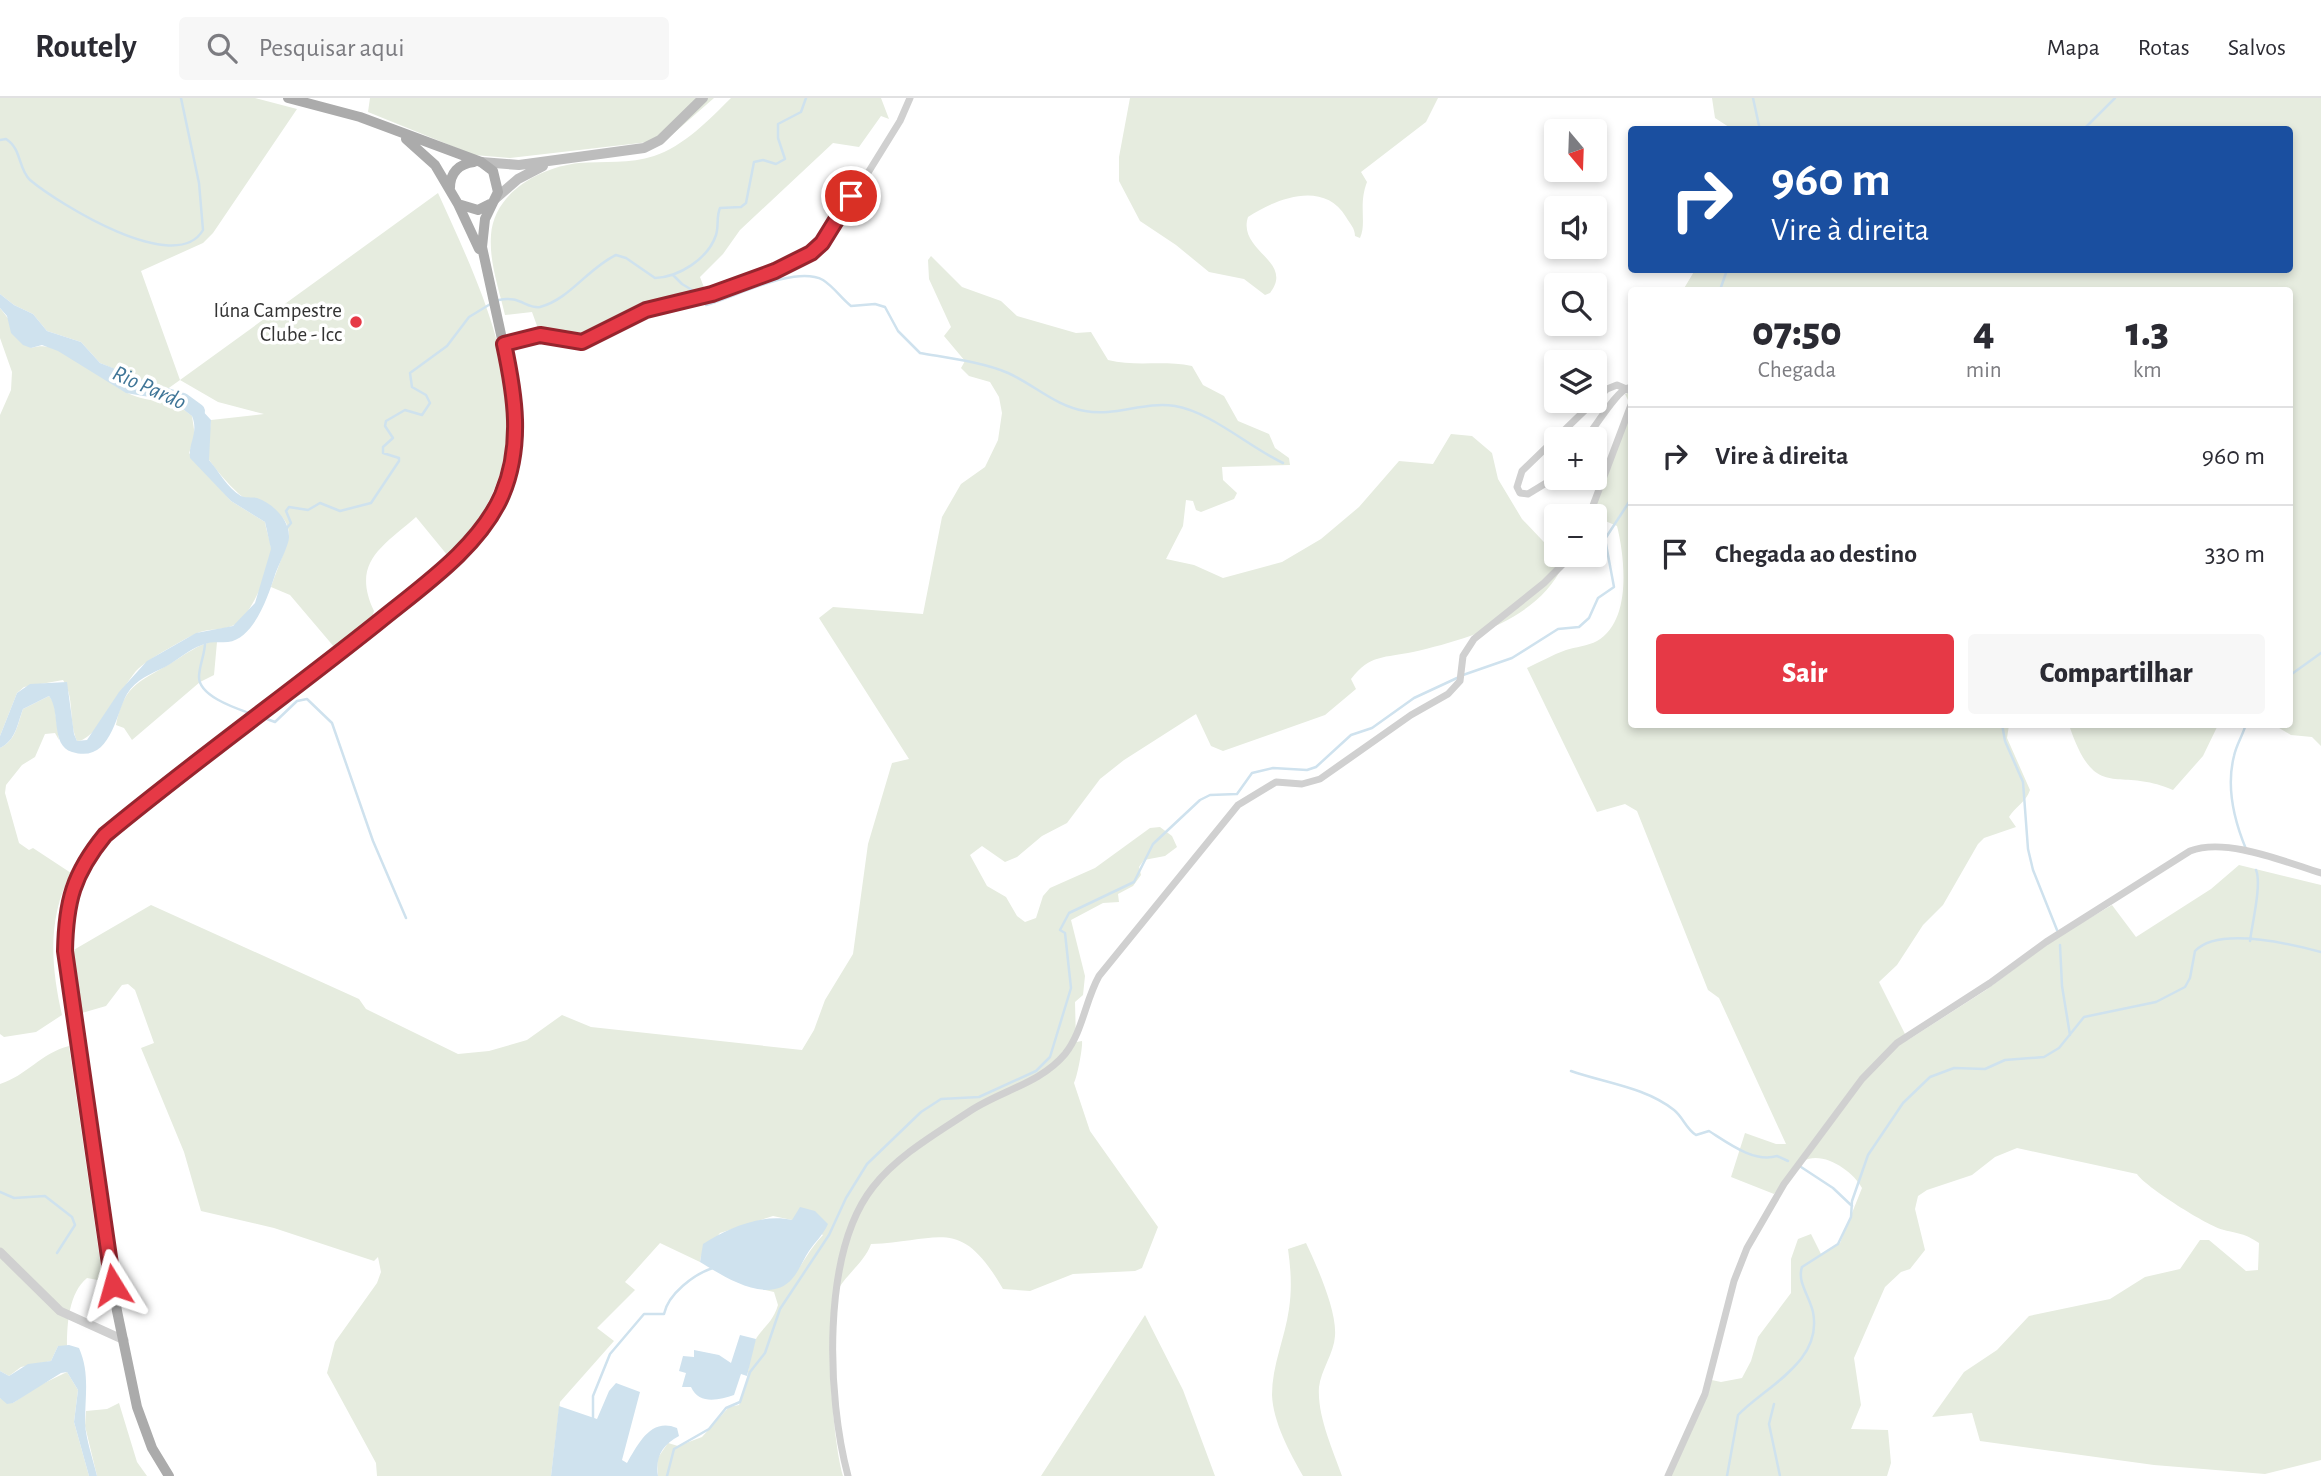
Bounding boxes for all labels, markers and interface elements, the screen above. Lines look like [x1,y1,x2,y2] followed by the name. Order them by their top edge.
[179,17,669,80] search box
[203,29,241,67] icon: search
[35,31,137,64] text: Routely
[259,35,404,61] text: Pesquisar aqui
[2047,36,2100,60] text: Mapa
[2138,36,2190,60] text: Rotas
[2228,36,2286,60] text: Salvos
[1544,119,1606,182] north arrow
[1544,119,1607,567] map controls
[1656,154,1747,245] icon: right
[1771,156,1891,205] text: 960 m
[821,166,881,226] pin
[832,177,870,215] icon: arrive
[1544,196,1607,259] button: sound
[1771,214,1929,246] text: Vire à direita
[1544,273,1607,336] button: search
[214,300,342,345] place label: Iúna Campestre Clube - Icc
[1752,311,1842,353] text: 07:50
[1973,311,1995,353] text: 4
[2126,311,2169,353] text: 1.3
[348,314,364,330] marker: Iúna Campestre Clube - Icc
[1544,350,1607,413] button: layers
[1758,359,1836,382] text: Chegada
[1966,359,2002,382] text: min
[2133,359,2162,382] text: km
[109,362,189,414] water label: Rio Pardo
[1544,427,1607,490] button: +
[1656,437,1694,475] icon: right
[1715,443,1849,469] text: Vire à direita
[2202,443,2265,469] text: 960 m
[1544,504,1607,567] button: −
[1656,535,1694,573] icon: arrive
[1715,541,1917,567] text: Chegada ao destino
[2205,541,2265,567] text: 330 m
[1656,634,1954,714] button: Sair
[1968,634,2265,714] button: Compartilhar
[76,1248,150,1322] position arrow

